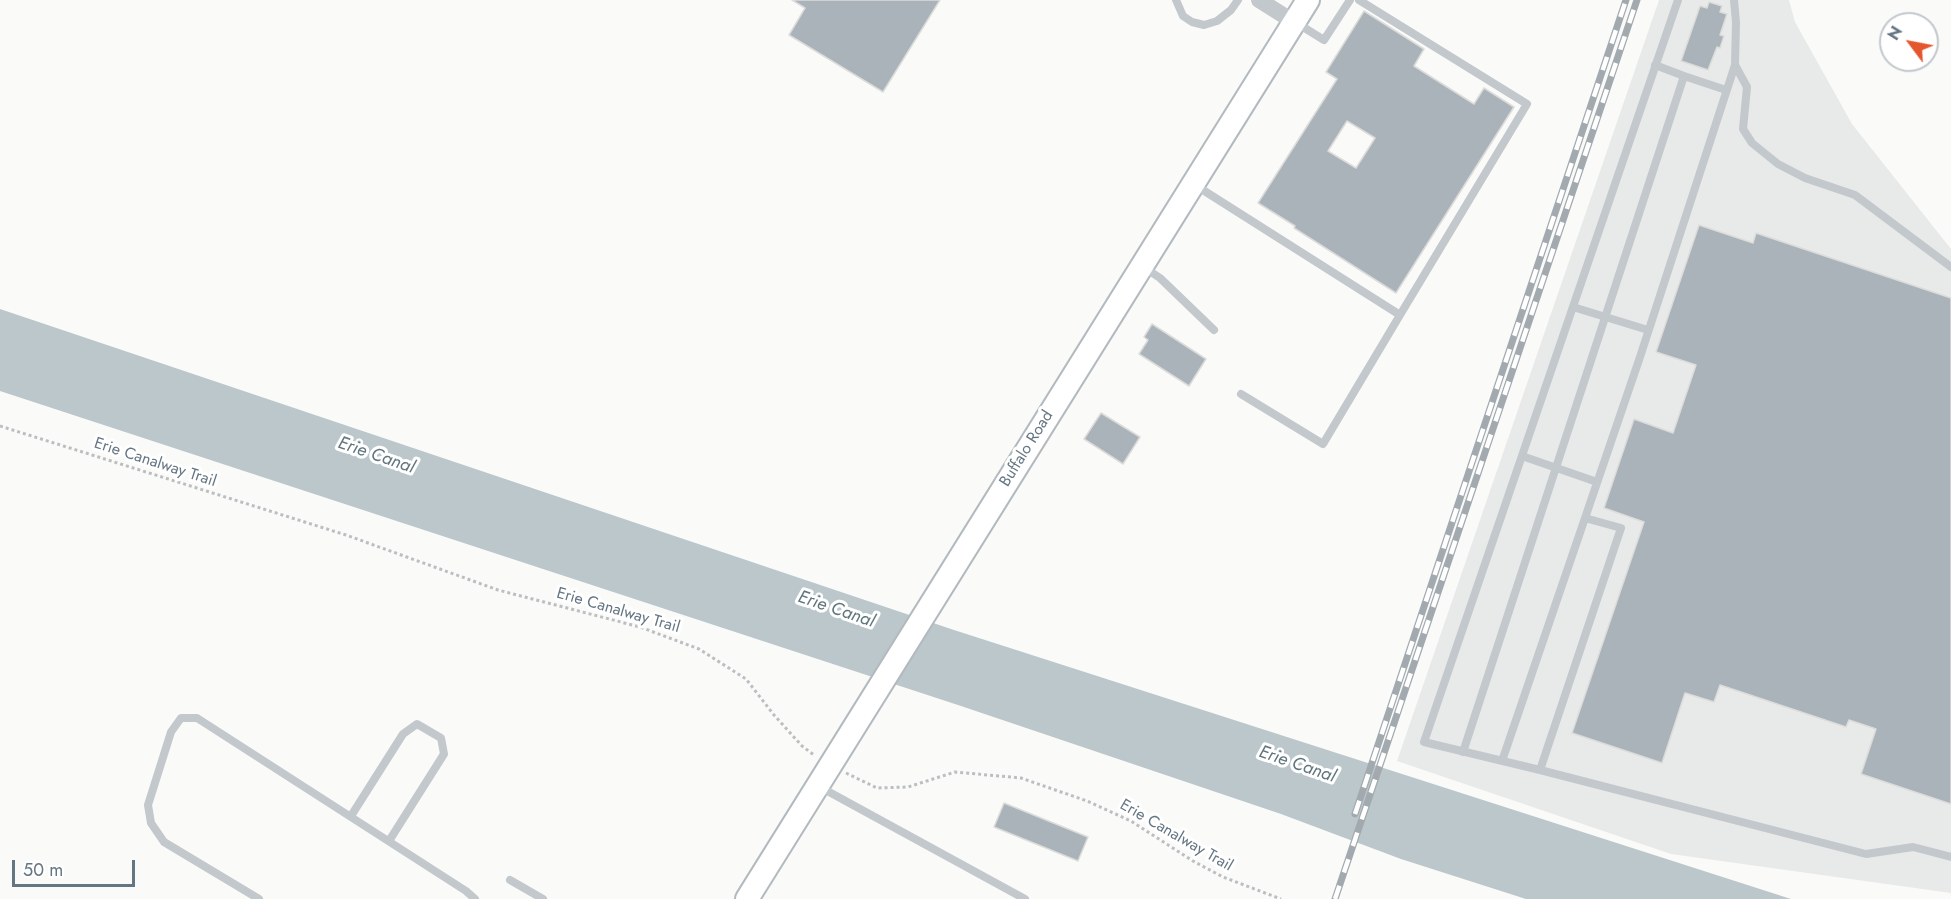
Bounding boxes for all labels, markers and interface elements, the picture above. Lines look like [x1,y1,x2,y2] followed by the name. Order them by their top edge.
[1879,12,1939,72] north arrow
[1882,22,1908,45] text: N
[996,407,1058,491] street label: Buffalo Road
[335,433,417,479] water label: Erie Canal
[91,434,219,492] street label: Erie Canalway Trail
[554,584,682,638] street label: Erie Canalway Trail
[795,587,877,633] water label: Erie Canal
[1256,742,1338,788] water label: Erie Canal
[1116,796,1236,876] street label: Erie Canalway Trail
[15,848,138,886] scale bar
[23,857,63,883] text: 50 m

